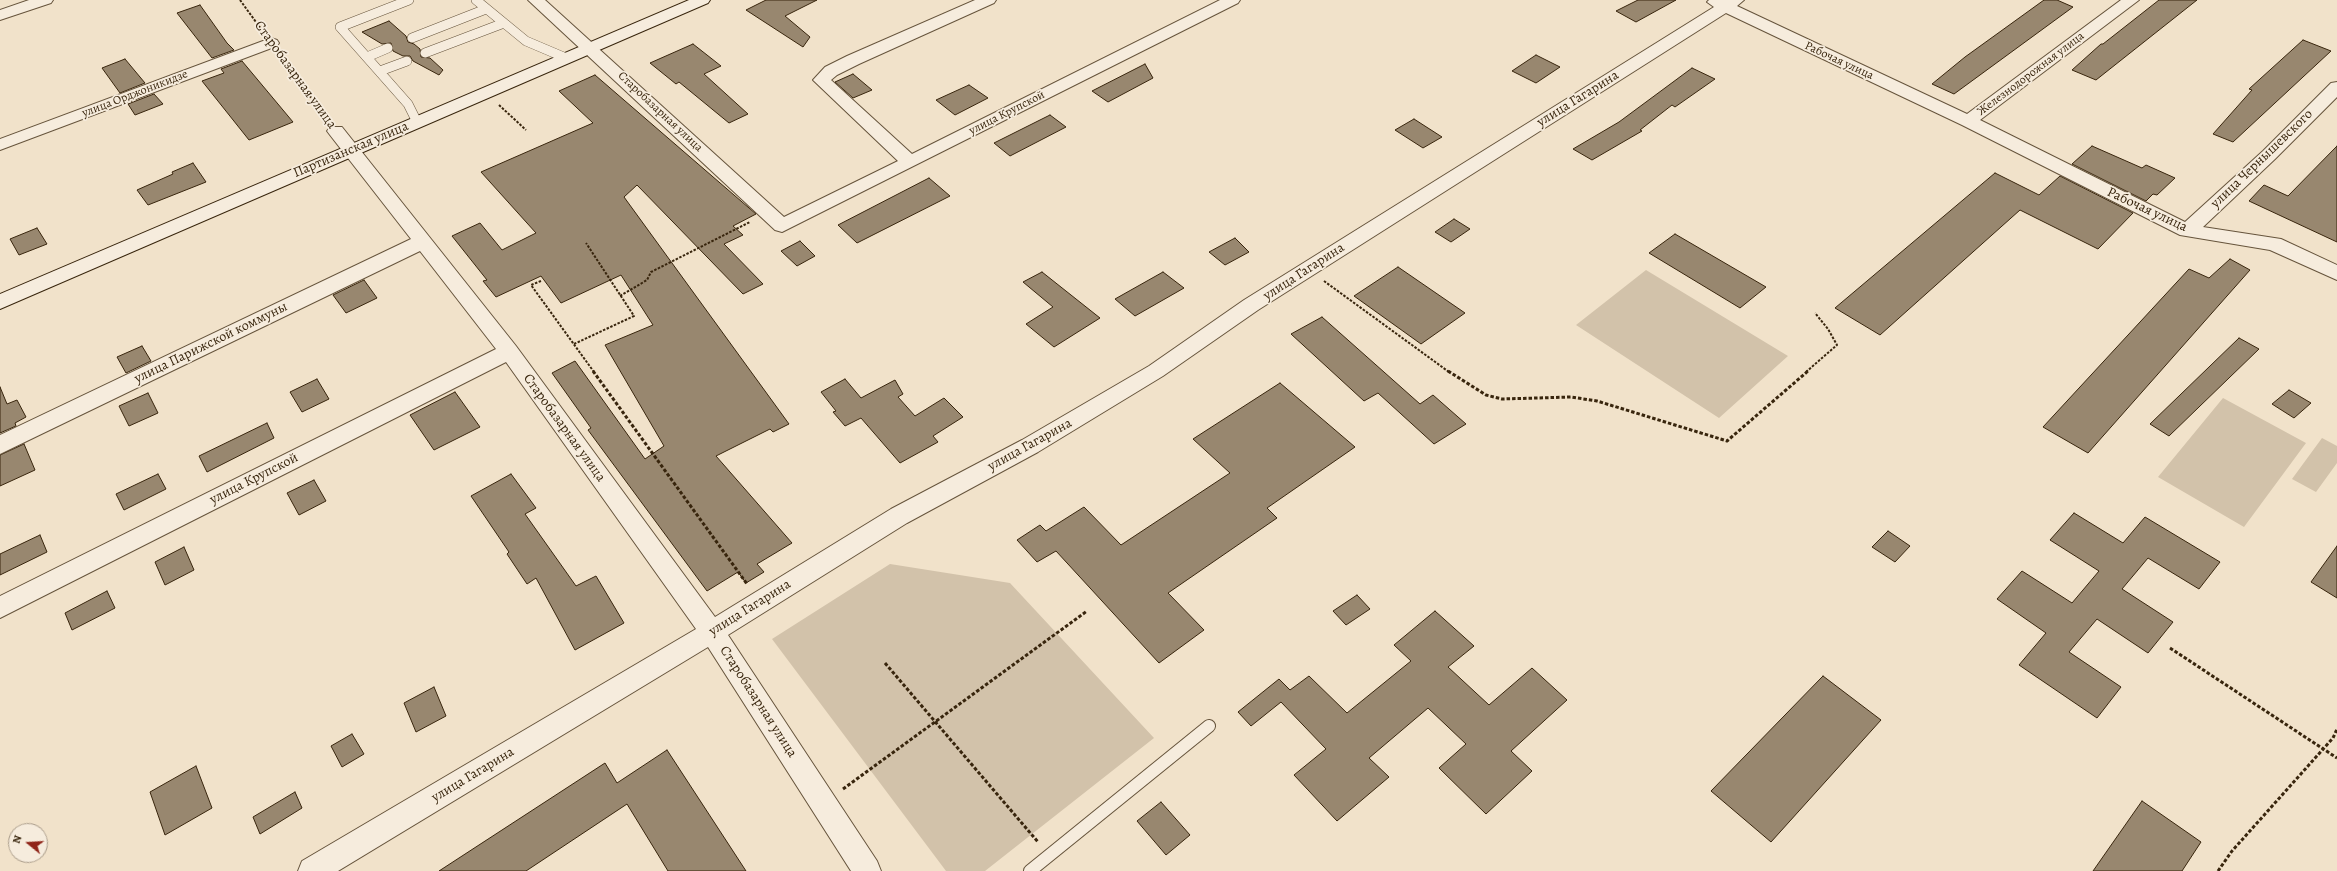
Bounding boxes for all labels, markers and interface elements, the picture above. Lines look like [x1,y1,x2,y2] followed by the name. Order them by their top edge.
[250,18,340,132] street label: Старобазарная улица
[1975,29,2087,119] street label: Железнодорожная улица
[1802,39,1876,83] street label: Рабочая улица
[80,67,190,121] street label: улица Орджоникидзе
[1534,67,1622,131] street label: улица Гагарина
[615,69,705,155] street label: Старобазарная улица
[967,88,1047,138] street label: улица Крупской
[2207,106,2317,212] street label: улица Чернышевского
[291,118,411,182] street label: Партизанская улица
[2104,184,2190,236] street label: Рабочая улица
[1260,239,1348,305] street label: улица Гагарина
[132,299,290,387] street label: улица Парижской коммуны
[519,371,609,485] street label: Старобазарная улица
[985,415,1075,475] street label: улица Гагарина
[207,450,301,508] street label: улица Крупской
[706,576,794,640] street label: улица Гагарина
[716,643,800,761] street label: Старобазарная улица
[429,744,517,806] street label: улица Гагарина
[8,823,48,863] north arrow
[9,833,25,846] text: N

